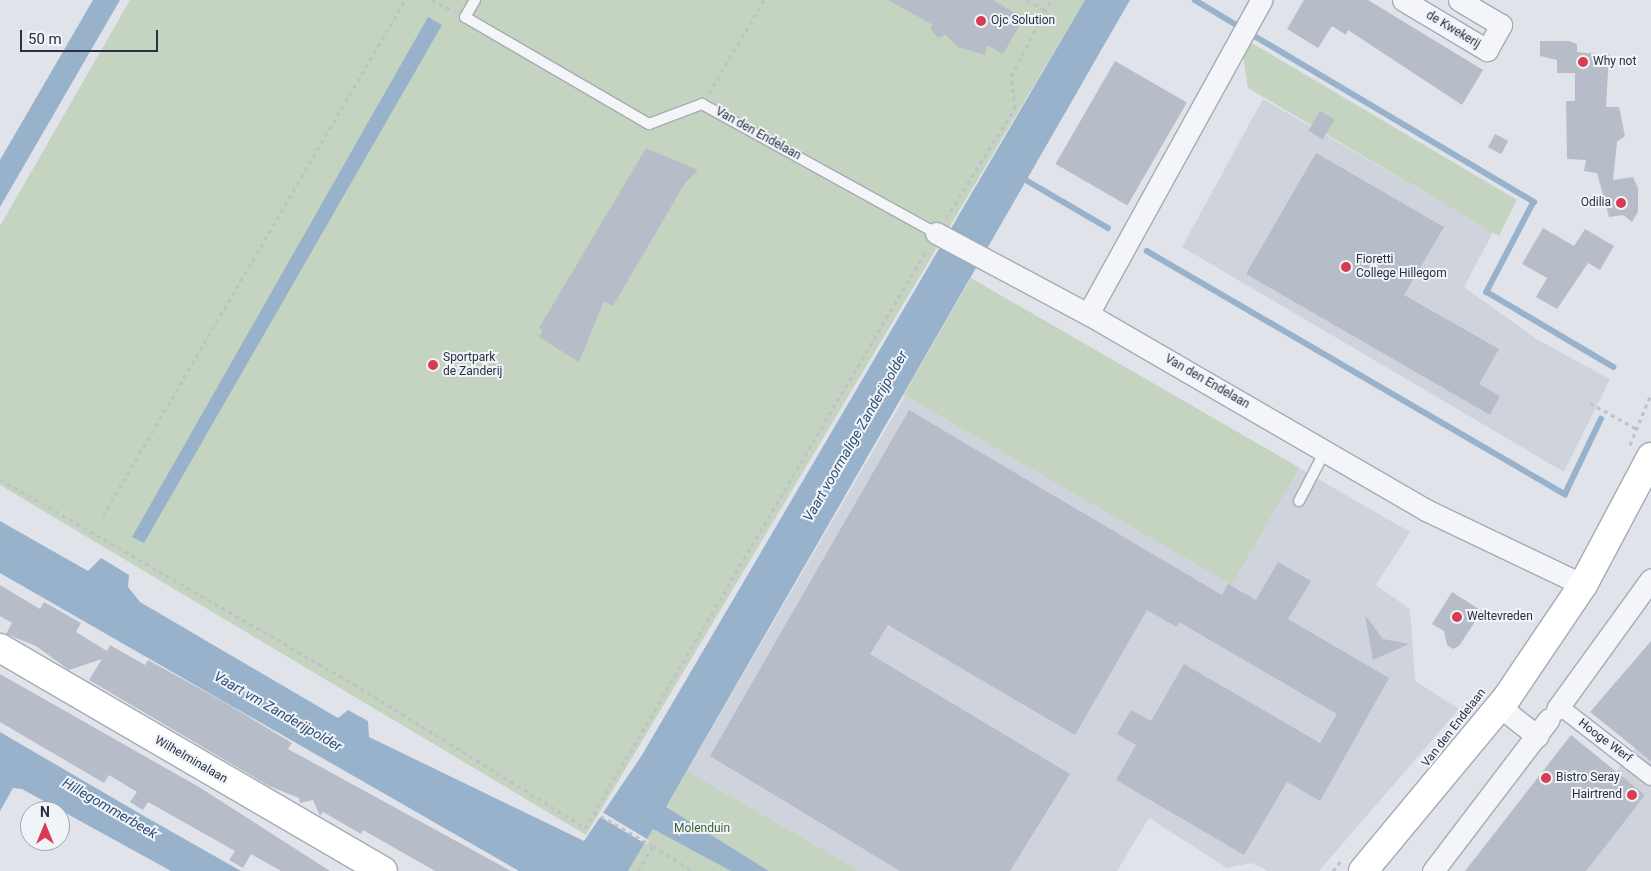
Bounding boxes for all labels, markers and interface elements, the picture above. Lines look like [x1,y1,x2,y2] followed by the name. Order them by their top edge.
[1423,8,1483,52] street label: de Kwekerij
[991,14,1055,28] place label: Ojc Solution
[975,15,987,27] marker: Ojc Solution
[22,20,160,52] scale bar
[28,30,62,48] text: 50 m
[1593,55,1636,69] place label: Why not
[1577,56,1589,68] marker: Why not
[713,105,803,163] street label: Van den Endelaan
[1581,196,1611,210] place label: Odilia
[1615,197,1627,209] marker: Odilia
[1356,253,1447,281] place label: Fioretti College Hillegom
[1340,261,1352,273] marker: Fioretti College Hillegom
[799,348,911,524] water label: Vaart voormalige Zanderijpolder
[443,351,502,379] place label: Sportpark de Zanderij
[1162,352,1252,412] street label: Van den Endelaan
[427,359,439,371] marker: Sportpark de Zanderij
[1467,610,1533,624] place label: Weltevreden
[1451,611,1463,623] marker: Weltevreden
[211,667,345,755] water label: Vaart vm Zanderijpolder
[1419,686,1489,770] street label: Van den Endelaan
[1575,716,1635,766] street label: Hooge Werf
[152,733,230,787] street label: Wilhelminalaan
[1556,771,1620,785] place label: Bistro Seray
[1540,772,1552,784] marker: Bistro Seray
[60,774,160,842] water label: Hillegommerbeek
[1572,788,1622,802] place label: Hairtrend
[1626,789,1638,801] marker: Hairtrend
[20,801,70,851] north arrow
[40,804,50,820] text: N
[674,822,730,836] park label: Molenduin

